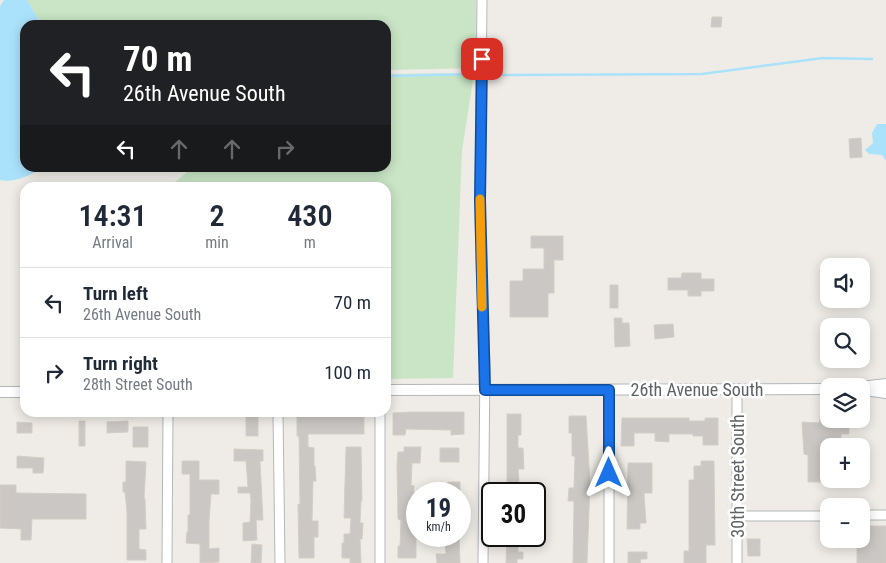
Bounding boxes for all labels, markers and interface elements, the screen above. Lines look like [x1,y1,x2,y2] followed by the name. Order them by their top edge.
[461,38,503,80] pin
[123,39,192,80] text: 70 m
[40,40,105,105] icon: left
[468,45,496,73] icon: arrive
[123,81,286,106] text: 26th Avenue South
[112,135,140,163] icon: left
[165,135,193,163] icon: ahead
[218,135,246,163] icon: ahead
[271,135,299,163] icon: right
[78,198,147,233] text: 14:31
[209,198,225,233] text: 2
[287,198,332,233] text: 430
[92,233,133,252] text: Arrival
[205,233,229,252] text: min
[304,233,316,252] text: m
[820,258,870,548] map controls
[820,258,870,308] button: sound
[83,282,148,305] text: Turn left
[40,289,68,317] icon: left
[334,291,371,314] text: 70 m
[83,305,201,324] text: 26th Avenue South
[820,318,870,368] button: search
[83,352,158,375] text: Turn right
[40,359,68,387] icon: right
[324,361,371,384] text: 100 m
[83,375,193,394] text: 28th Street South
[820,378,870,428] button: layers
[631,379,763,400] street label: 26th Avenue South
[727,414,748,538] street label: 30th Street South
[820,438,870,488] button: +
[582,446,634,498] position arrow
[481,482,546,547] speed limit sign: 30
[426,494,451,523] text: 19
[820,498,870,548] button: −
[426,520,451,534] text: km/h

